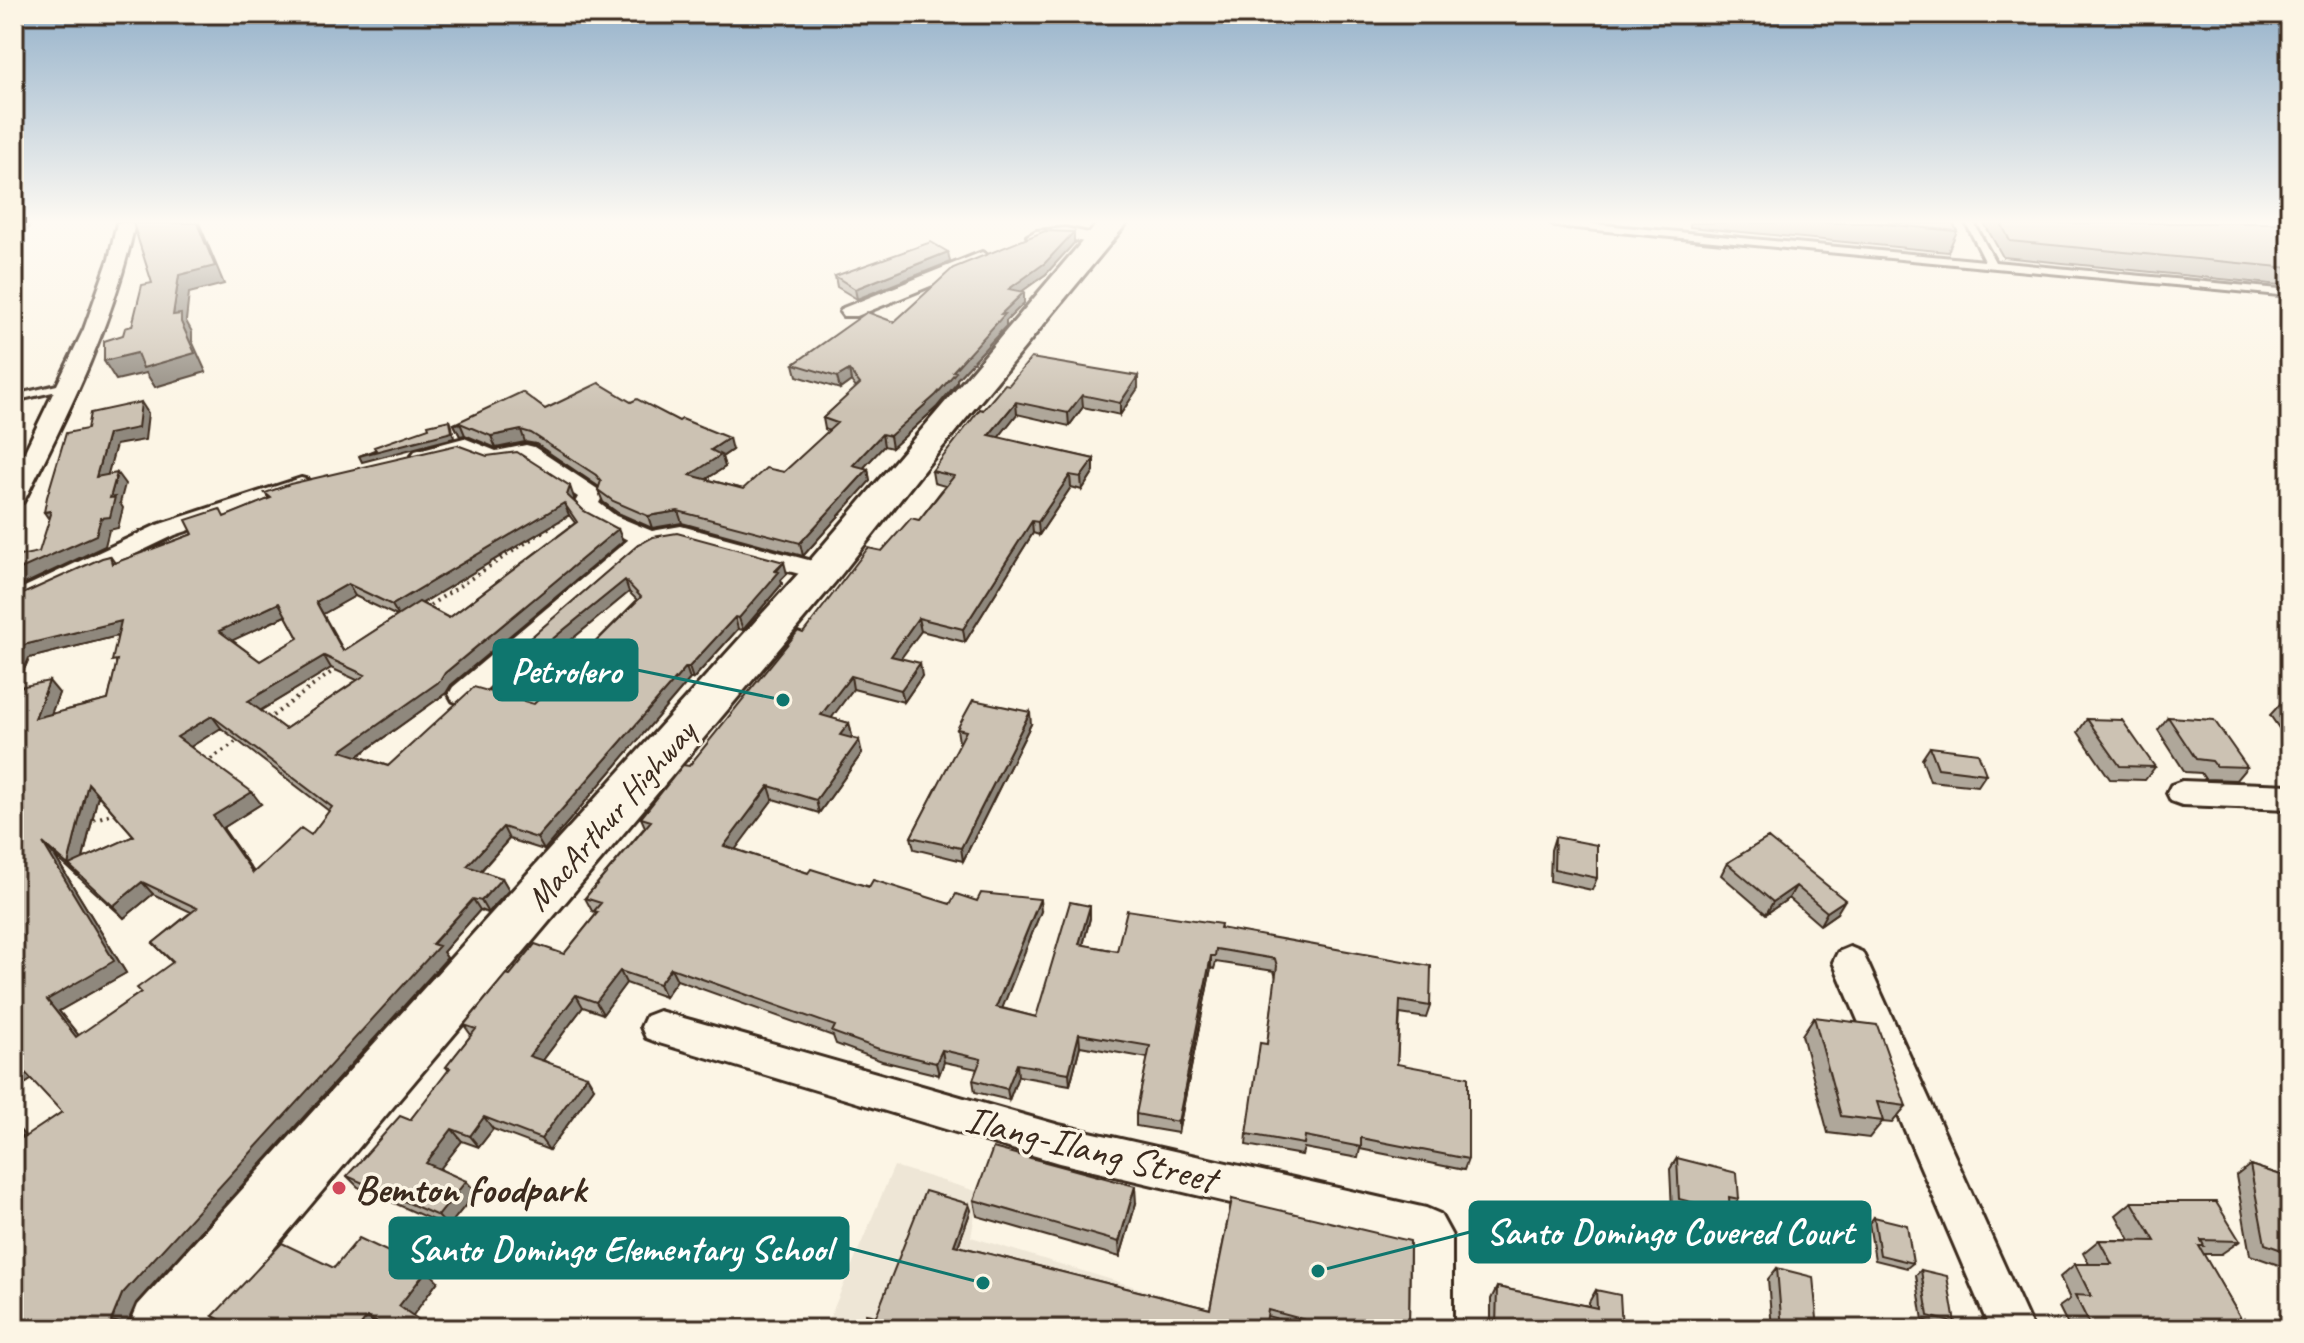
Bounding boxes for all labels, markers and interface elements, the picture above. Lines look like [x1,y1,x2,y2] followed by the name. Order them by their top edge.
[494,640,637,700] callout: Petrolero
[511,648,624,694] text: Petrolero
[516,709,707,919] street label: MacArthur Highway
[960,1094,1227,1206] street label: Ilang-Ilang Street
[355,1164,589,1214] place label: Bemton foodpark
[330,1179,348,1197] marker: Bemton foodpark
[1470,1202,1870,1262] callout: Santo Domingo Covered Court
[1486,1209,1858,1255] text: Santo Domingo Covered Court
[390,1218,848,1278] callout: Santo Domingo Elementary School
[406,1226,838,1272] text: Santo Domingo Elementary School

